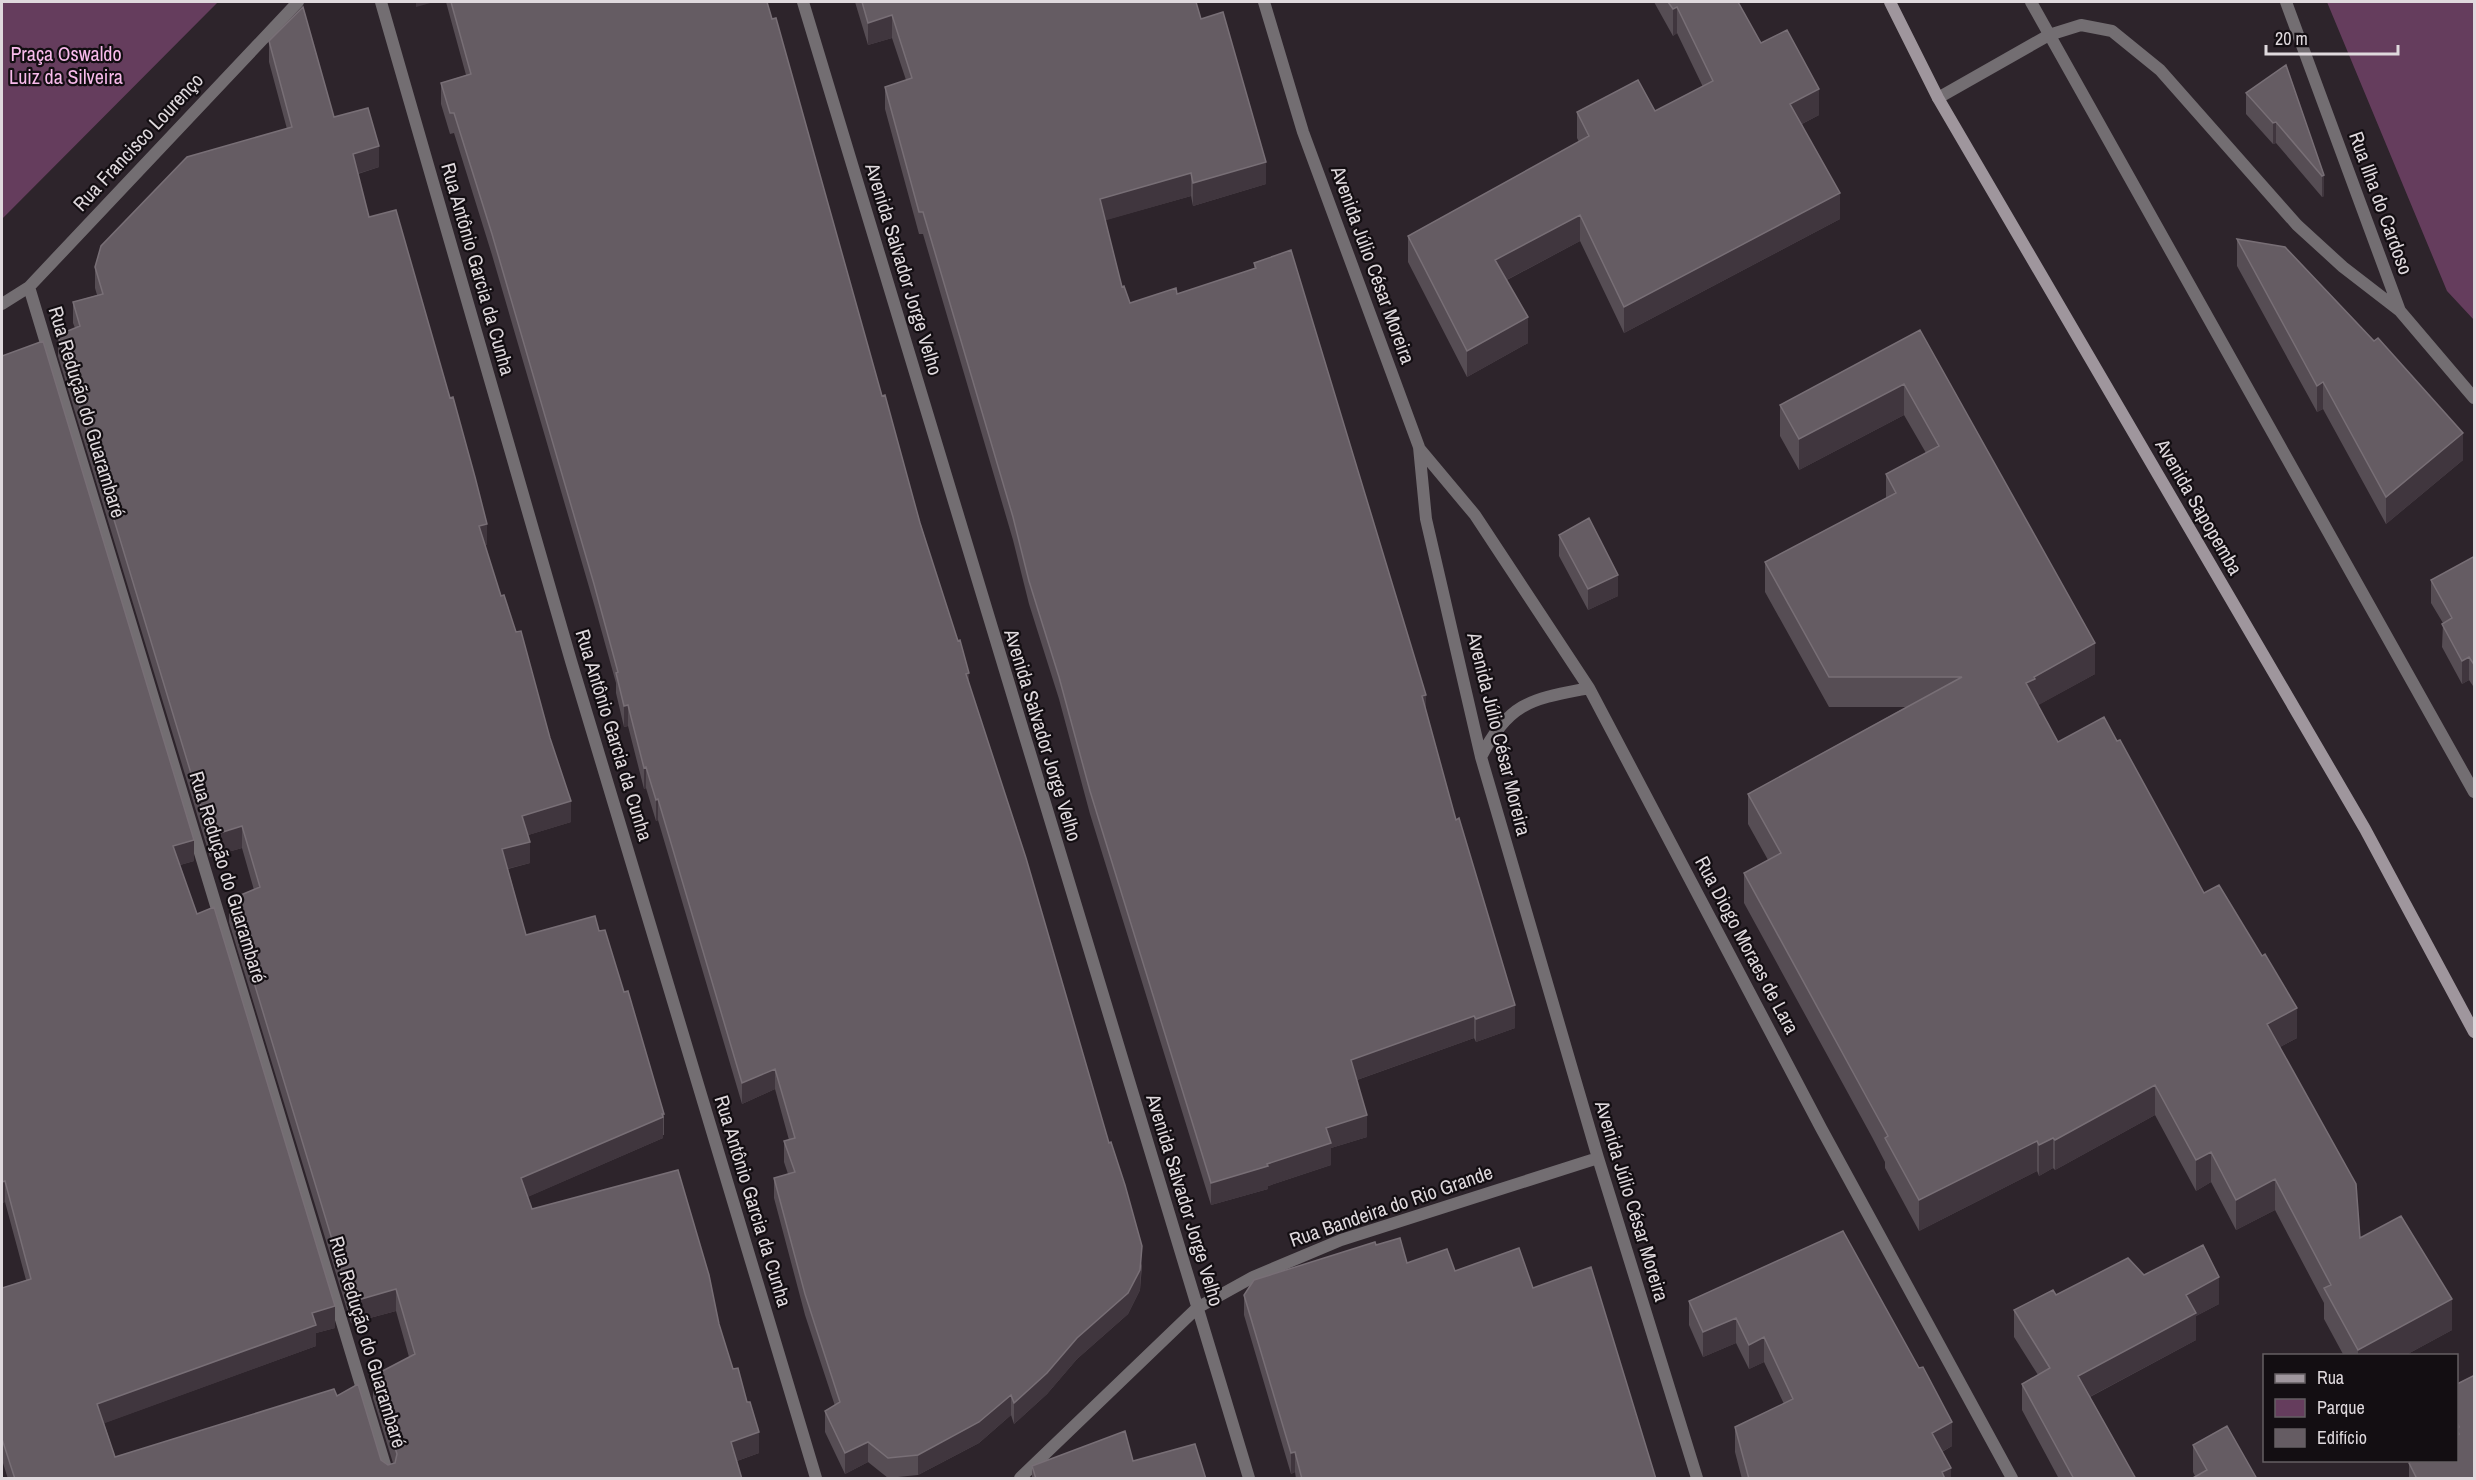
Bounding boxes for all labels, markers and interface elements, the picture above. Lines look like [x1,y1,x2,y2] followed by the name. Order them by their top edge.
[2266,18,2398,56] scale bar
[2275,26,2308,51] text: 20 m
[9,40,123,90] park label: Praça Oswaldo Luiz da Silveira
[67,67,209,217] street label: Rua Francisco Lourenço
[2343,128,2420,278] street label: Rua Ilha do Cardoso
[859,159,950,378] street label: Avenida Salvador Jorge Velho
[435,160,522,378] street label: Rua Antônio Garcia da Cunha
[1325,161,1422,367] street label: Avenida Júlio César Moreira
[42,303,133,521] street label: Rua Redução do Guarambaré
[2149,433,2249,580] street label: Avenida Sapopemba
[998,625,1089,844] street label: Avenida Salvador Jorge Velho
[569,626,660,844] street label: Rua Antônio Garcia da Cunha
[1461,629,1538,838] street label: Avenida Júlio César Moreira
[183,768,274,986] street label: Rua Redução do Guarambaré
[1689,851,1806,1038] street label: Rua Diogo Moraes de Lara
[1140,1090,1231,1309] street label: Avenida Salvador Jorge Velho
[708,1092,799,1310] street label: Rua Antônio Garcia da Cunha
[1589,1096,1676,1304] street label: Avenida Júlio César Moreira
[1286,1158,1496,1253] street label: Rua Bandeira do Rio Grande
[323,1233,414,1451] street label: Rua Redução do Guarambaré
[2263,1354,2458,1462] legend
[2317,1365,2344,1390] text: Rua
[2317,1395,2365,1420] text: Parque
[2317,1425,2367,1450] text: Edifício

